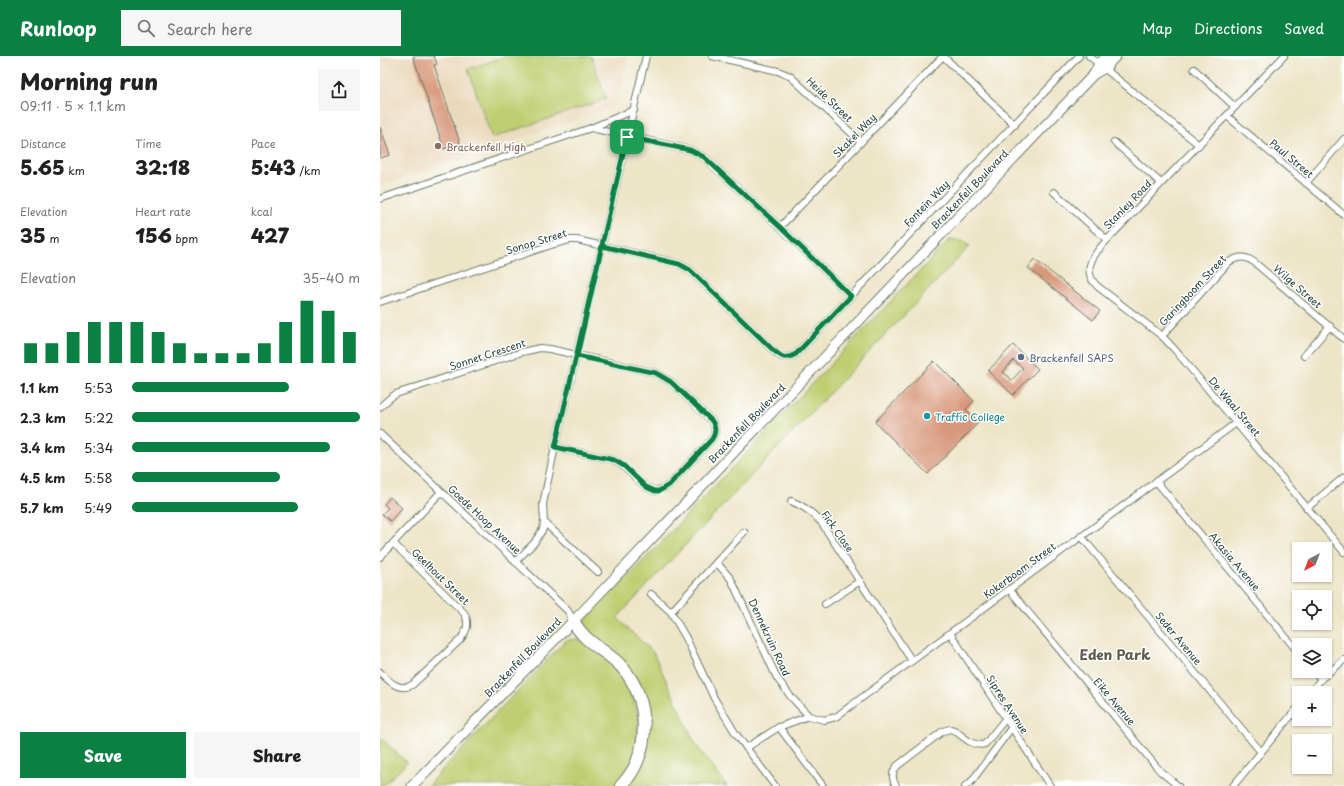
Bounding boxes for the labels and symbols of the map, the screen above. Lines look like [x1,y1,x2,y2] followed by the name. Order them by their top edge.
[803,73,857,125] street label: Heide Street
[829,109,879,161] street label: Skakel Way
[610,120,644,154] pin
[1267,135,1317,181] street label: Paul Street
[446,139,526,154] place label: Brackenfell High
[433,141,443,151] marker: Brackenfell High
[927,146,1011,232] street label: Brackenfell Boulevard
[900,176,952,230] street label: Fontein Way
[1100,176,1155,233] street label: Stanley Road
[504,225,568,257] street label: Sonop Street
[1155,251,1229,329] street label: Garingboom Street
[1270,261,1326,311] street label: Wilge Street
[447,335,527,373] street label: Sonnet Crescent
[1029,350,1114,365] place label: Brackenfell SAPS
[1016,352,1026,362] marker: Brackenfell SAPS
[1205,373,1265,439] street label: De Waal Street
[704,380,788,466] street label: Brackenfell Boulevard
[935,409,1006,424] place label: Traffic College
[922,411,932,421] marker: Traffic College
[445,481,525,557] street label: Goede Hoop Avenue
[818,507,858,555] street label: Fick Close
[1206,528,1264,594] street label: Akasia Avenue
[980,539,1058,601] street label: Kokerboom Street
[1292,542,1332,582] north arrow
[409,544,473,608] street label: Geelhout Street
[745,596,795,678] street label: Dennekruin Road
[1152,608,1206,668] street label: Seder Avenue
[480,614,564,700] street label: Brackenfell Boulevard
[1079,644,1151,665] district label: Eden Park
[983,672,1033,737] street label: Sipres Avenue
[1091,674,1140,728] street label: Eike Avenue

